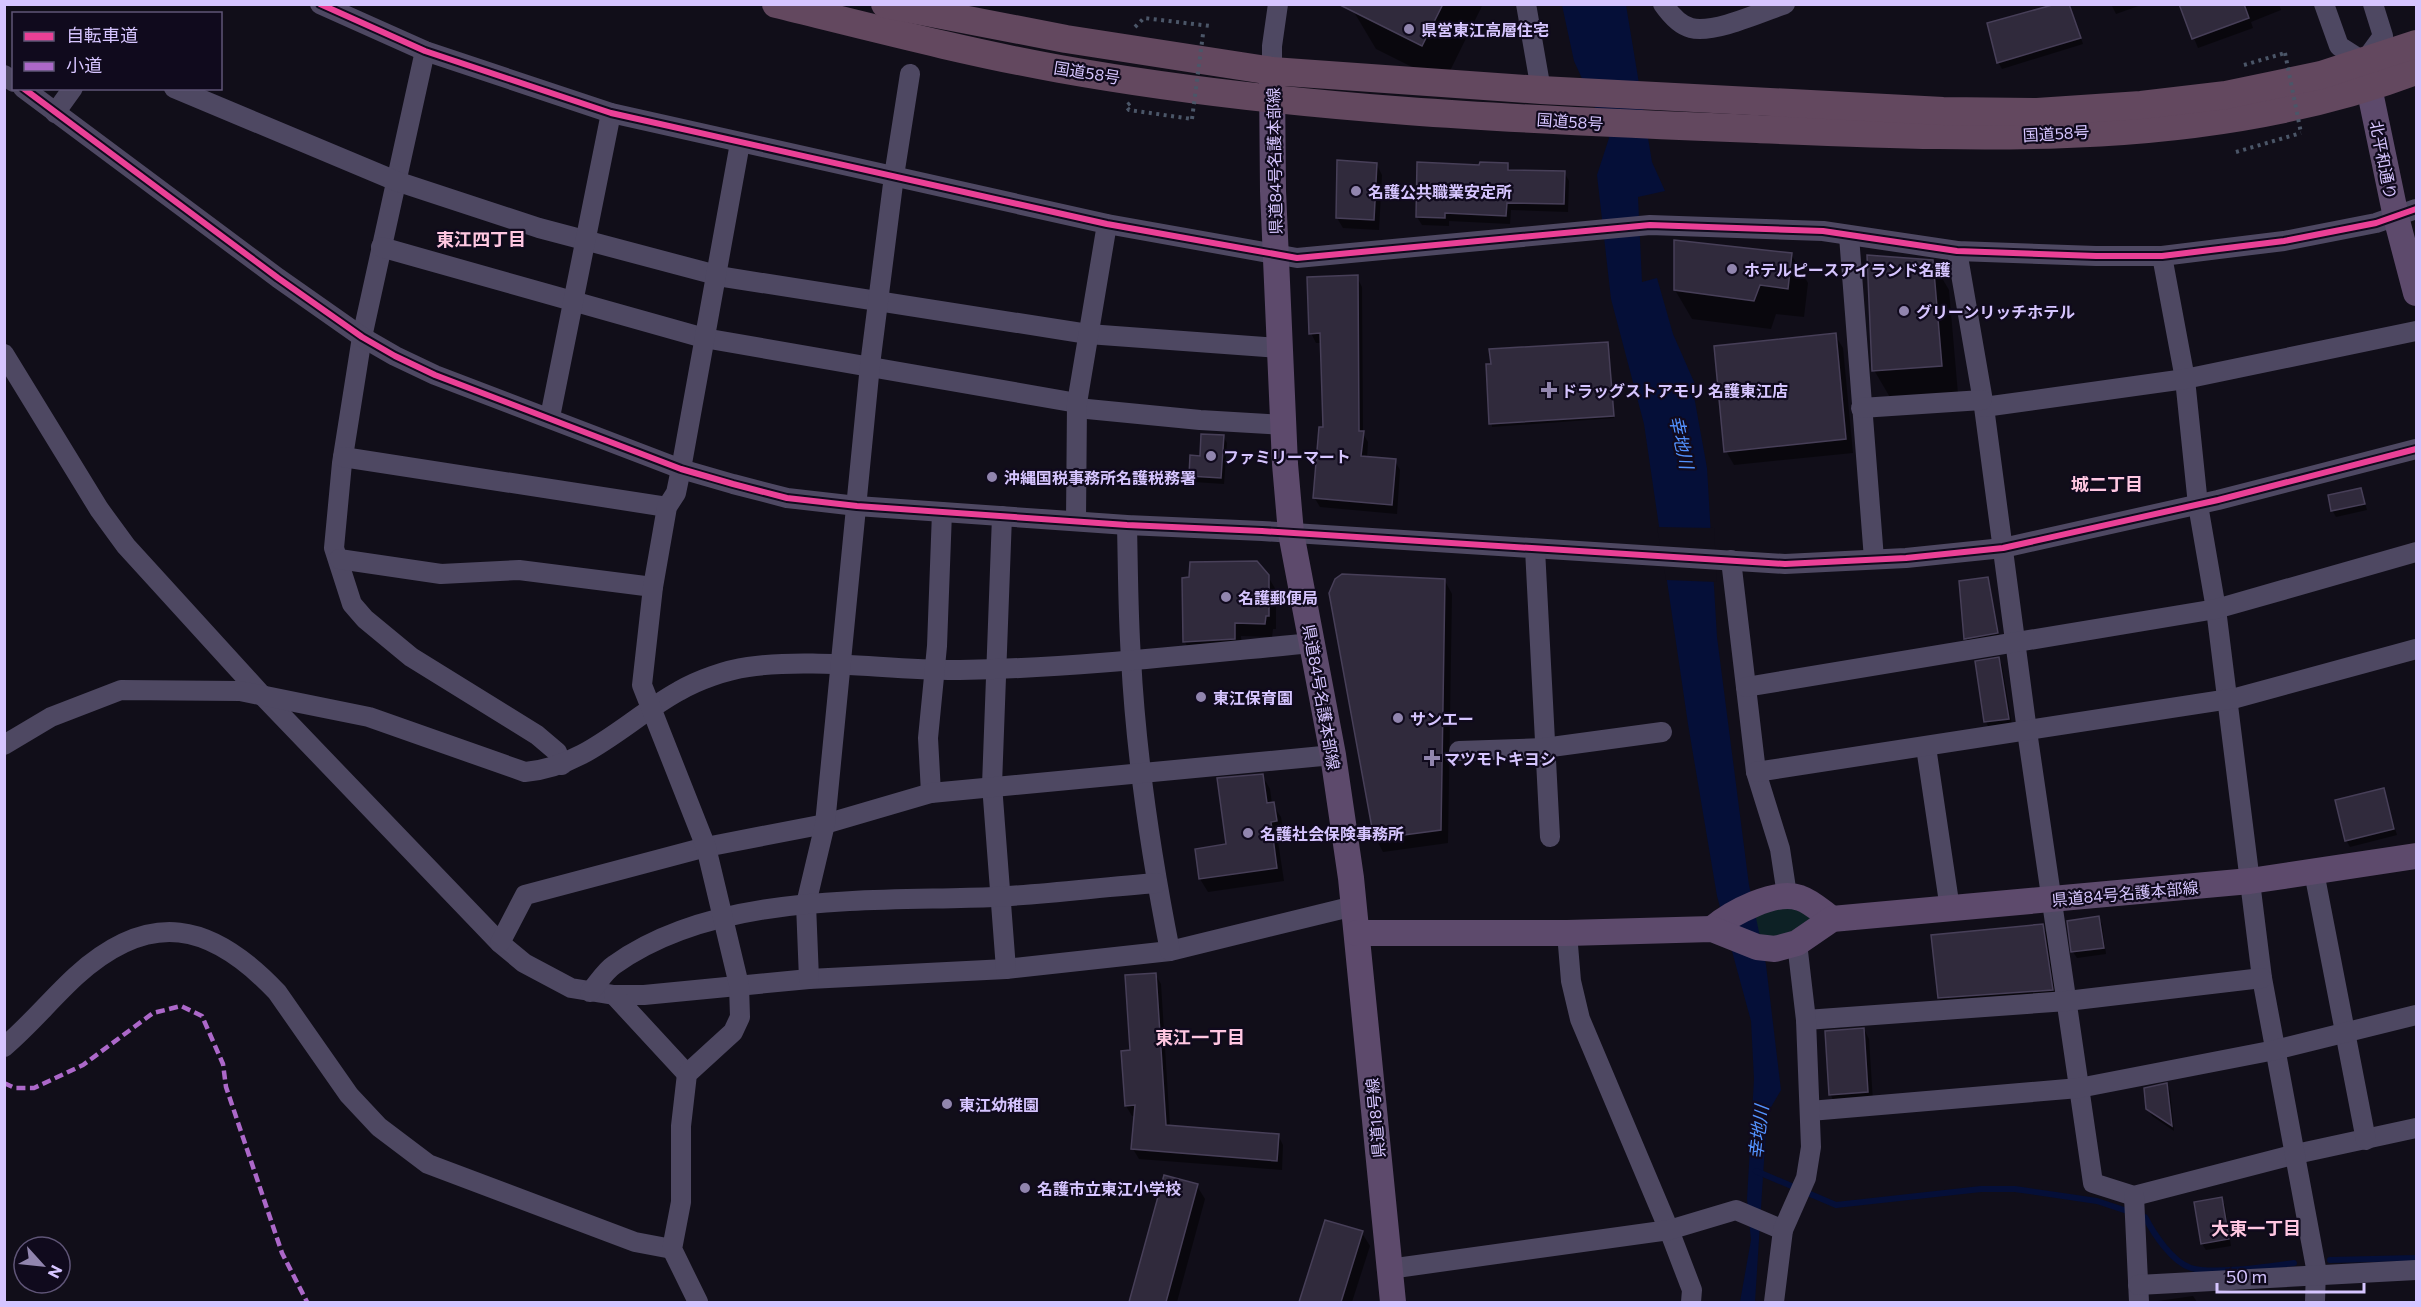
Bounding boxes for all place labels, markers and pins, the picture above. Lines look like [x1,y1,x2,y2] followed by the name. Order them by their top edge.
[1421,20,1549,39] place label: 県営東江高層住宅
[1402,22,1416,36] marker: 県営東江高層住宅
[1368,182,1512,201] place label: 名護公共職業安定所
[1349,184,1363,198] marker: 名護公共職業安定所
[1744,260,1950,279] place label: ホテルピースアイランド名護
[1725,262,1739,276] marker: ホテルピースアイランド名護
[1916,302,2075,321] place label: グリーンリッチホテル
[1897,304,1911,318] marker: グリーンリッチホテル
[1561,381,1788,400] place label: ドラッグストアモリ 名護東江店
[1542,383,1556,397] marker: ドラッグストアモリ 名護東江店
[1223,447,1351,466] place label: ファミリーマート
[1204,449,1218,463] marker: ファミリーマート
[1004,468,1196,487] place label: 沖縄国税事務所名護税務署
[985,470,999,484] marker: 沖縄国税事務所名護税務署
[1238,588,1318,607] place label: 名護郵便局
[1219,590,1233,604] marker: 名護郵便局
[1213,688,1293,707] place label: 東江保育園
[1194,690,1208,704] marker: 東江保育園
[1410,709,1474,728] place label: サンエー
[1391,711,1405,725] marker: サンエー
[1444,749,1556,768] place label: マツモトキヨシ
[1425,751,1439,765] marker: マツモトキヨシ
[1260,824,1404,843] place label: 名護社会保険事務所
[1241,826,1255,840] marker: 名護社会保険事務所
[959,1095,1039,1114] place label: 東江幼稚園
[940,1097,954,1111] marker: 東江幼稚園
[1037,1179,1181,1198] place label: 名護市立東江小学校
[1018,1181,1032,1195] marker: 名護市立東江小学校

